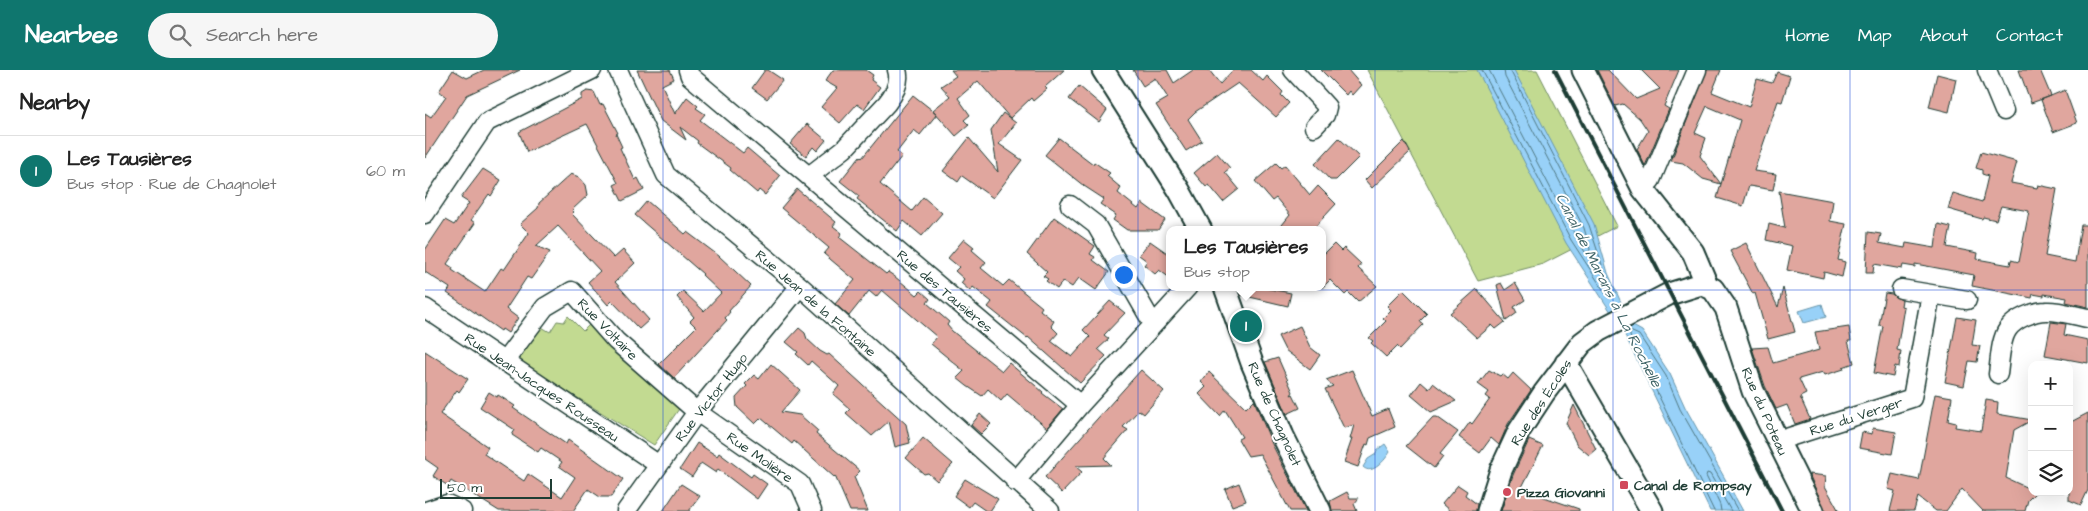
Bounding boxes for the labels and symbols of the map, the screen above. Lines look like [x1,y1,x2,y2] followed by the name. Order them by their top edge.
[1550,190,1667,392] water label: Canal de Marans à La Rochelle
[751,246,880,362] street label: Rue Jean de la Fontaine
[892,246,997,338] street label: Rue des Tausières
[1111,262,1137,288] your location
[573,294,642,365] street label: Rue Voltaire
[1230,307,1262,345] pin: 1
[460,329,623,447] street label: Rue Jean-Jacques Rousseau
[671,349,753,446] street label: Rue Victor Hugo
[1506,355,1577,450] street label: Rue des Écoles
[1242,359,1306,470] street label: Rue de Chagnolet
[1736,364,1792,459] street label: Rue du Poteau
[1807,392,1906,441] street label: Rue du Verger
[722,428,797,488] street label: Rue Molière
[440,476,553,499] scale bar
[1634,476,1752,496] place label: Canal de Rompsay
[1618,479,1630,491] marker: Canal de Rompsay
[1517,483,1606,503] place label: Pizza Giovanni
[1501,486,1513,498] marker: Pizza Giovanni

